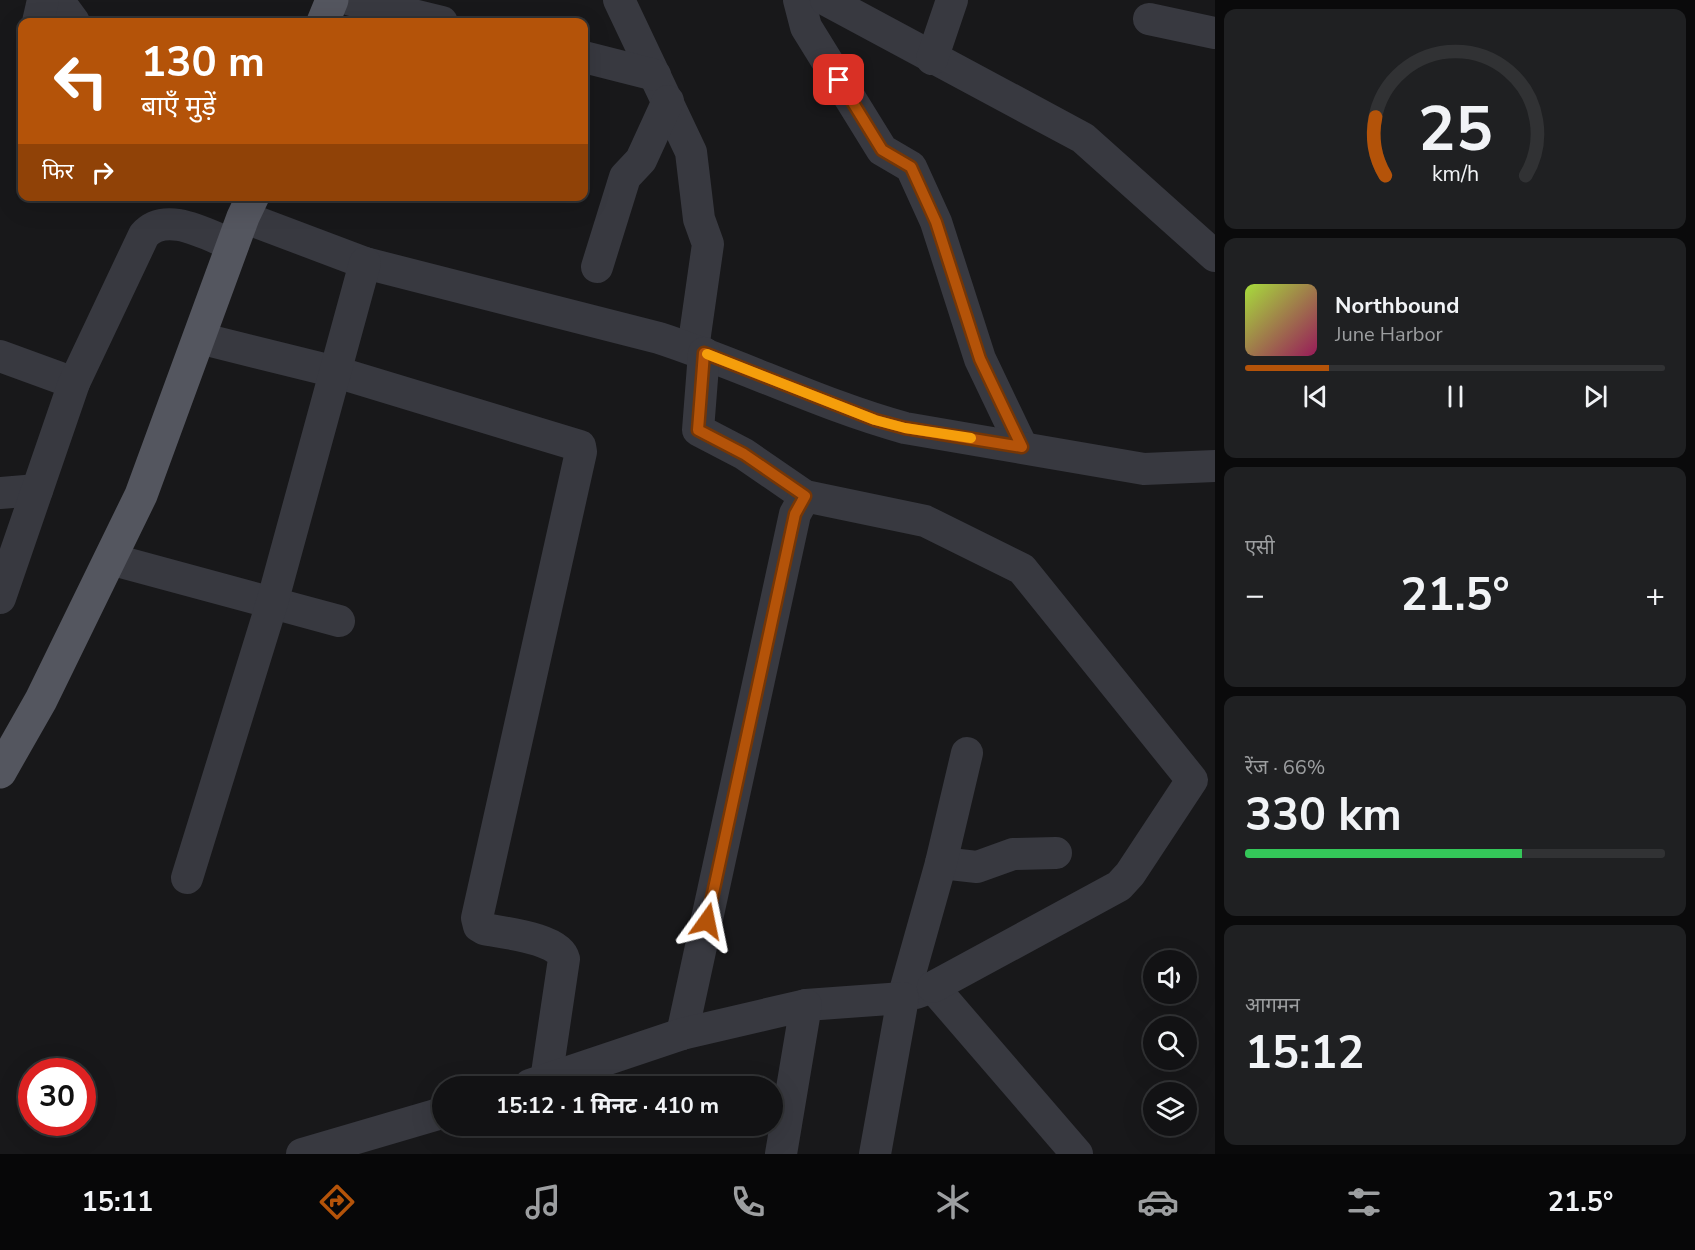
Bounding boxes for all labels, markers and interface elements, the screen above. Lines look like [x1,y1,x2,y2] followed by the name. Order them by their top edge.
[141,34,265,91] text: 130 m
[42,42,120,120] icon: left
[813,54,864,105] pin
[822,63,855,96] icon: arrive
[1418,87,1492,172] text: 25
[141,88,216,125] text: बाएँ मुड़ें
[86,156,119,189] icon: right
[42,157,74,187] text: फिर
[1431,159,1479,189] text: km/h
[1335,291,1459,321] text: Northbound
[1335,321,1443,348] text: June Harbor
[1299,380,1332,413] icon: previous
[1439,380,1472,413] icon: pause
[1579,380,1612,413] icon: next
[1245,534,1275,561] text: एसी
[1400,565,1510,626] text: 21.5°
[1245,573,1265,618] text: −
[1645,573,1665,618] text: +
[1245,754,1325,781] text: रेंज · 66%
[1245,785,1402,846] text: 330 km
[675,889,739,953] position arrow
[1143,950,1197,1136] map controls
[1143,950,1197,1004] button: sound
[1245,992,1300,1019] text: आगमन
[1143,1016,1197,1070] button: search
[1245,1023,1364,1084] text: 15:12
[18,1058,96,1136] speed limit sign: 30
[1143,1082,1197,1136] button: layers
[496,1091,719,1121] text: 15:12 · 1 मिनट · 410 m
[316,1181,358,1223] icon: directions
[522,1181,564,1223] icon: music
[727,1181,769,1223] icon: phone
[932,1181,974,1223] icon: climate
[1137,1181,1179,1223] icon: car
[1343,1181,1385,1223] icon: filters
[82,1184,153,1221] text: 15:11
[1548,1184,1613,1221] text: 21.5°

